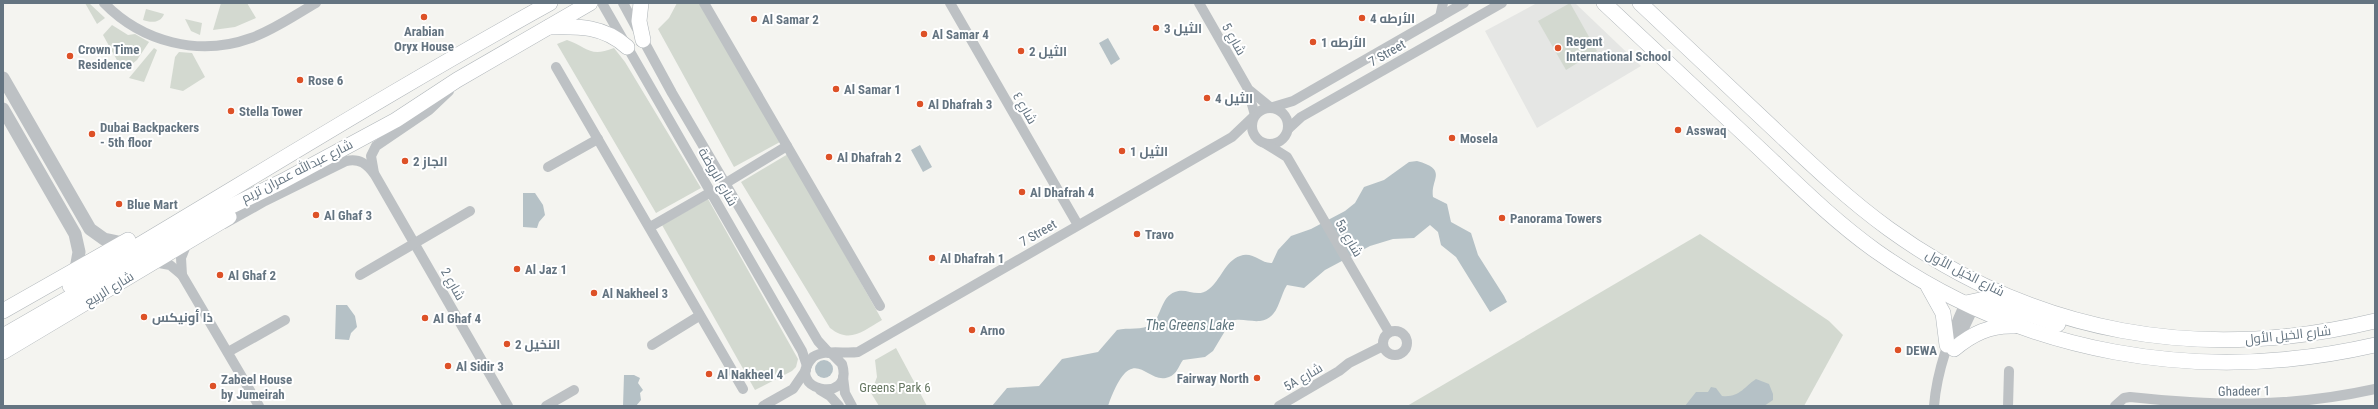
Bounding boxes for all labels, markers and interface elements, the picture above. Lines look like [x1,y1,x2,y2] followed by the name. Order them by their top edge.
[1370,11,1415,26] place label: الأرطه 4
[419,12,429,22] marker: Arabian Oryx House
[762,12,819,27] place label: Al Samar 2
[1357,13,1367,23] marker: الأرطه 4
[749,14,759,24] marker: Al Samar 2
[1218,20,1249,58] street label: شارع 5
[1164,21,1202,36] place label: الثيل 3
[1151,23,1161,33] marker: الثيل 3
[394,24,454,54] place label: Arabian Oryx House
[932,27,989,42] place label: Al Samar 4
[919,29,929,39] marker: Al Samar 4
[1566,34,1671,64] place label: Regent International School
[1321,35,1366,50] place label: الأرطه 1
[1366,36,1408,69] street label: 7 Street
[1308,37,1318,47] marker: الأرطه 1
[78,42,139,72] place label: Crown Time Residence
[1553,43,1563,53] marker: Regent International School
[1029,44,1067,59] place label: الثيل 2
[1016,46,1026,56] marker: الثيل 2
[65,51,75,61] marker: Crown Time Residence
[308,73,344,88] place label: Rose 6
[295,75,305,85] marker: Rose 6
[844,82,901,97] place label: Al Samar 1
[831,84,841,94] marker: Al Samar 1
[1009,89,1040,127] street label: شارع ٤
[1215,91,1253,106] place label: الثيل 4
[1202,93,1212,103] marker: الثيل 4
[928,97,992,112] place label: Al Dhafrah 3
[915,99,925,109] marker: Al Dhafrah 3
[239,104,303,119] place label: Stella Tower
[226,106,236,116] marker: Stella Tower
[100,120,199,150] place label: Dubai Backpackers - 5th floor
[1686,123,1726,138] place label: Asswaq
[1673,125,1683,135] marker: Asswaq
[87,129,97,139] marker: Dubai Backpackers - 5th floor
[1460,131,1498,146] place label: Mosela
[1447,133,1457,143] marker: Mosela
[238,136,356,207] street label: شارع عبدالله عمران تريم
[1130,144,1168,159] place label: الثيل 1
[695,145,741,209] street label: شارع الروضة
[1117,146,1127,156] marker: الثيل 1
[837,150,902,165] place label: Al Dhafrah 2
[824,152,834,162] marker: Al Dhafrah 2
[413,154,447,170] place label: الجاز 2
[400,156,410,166] marker: الجاز 2
[1030,185,1095,200] place label: Al Dhafrah 4
[1017,187,1027,197] marker: Al Dhafrah 4
[127,197,178,212] place label: Blue Mart
[114,199,124,209] marker: Blue Mart
[324,208,372,223] place label: Al Ghaf 3
[311,210,321,220] marker: Al Ghaf 3
[1510,211,1602,226] place label: Panorama Towers
[1497,213,1507,223] marker: Panorama Towers
[1017,216,1059,249] street label: 7 Street
[1331,217,1366,260] street label: 5a شارع
[1145,227,1175,242] place label: Travo
[1132,229,1142,239] marker: Travo
[1923,247,2007,300] street label: شارع الخيل الأول
[940,251,1004,266] place label: Al Dhafrah 1
[927,253,937,263] marker: Al Dhafrah 1
[525,262,567,277] place label: Al Jaz 1
[512,264,522,274] marker: Al Jaz 1
[437,265,468,303] street label: شارع 2
[228,268,276,283] place label: Al Ghaf 2
[82,269,137,310] street label: شارع الربيع
[215,270,225,280] marker: Al Ghaf 2
[602,286,668,301] place label: Al Nakheel 3
[589,288,599,298] marker: Al Nakheel 3
[152,309,213,326] place label: ذا أونيكس
[433,311,481,326] place label: Al Ghaf 4
[139,312,149,322] marker: ذا أونيكس
[420,313,430,323] marker: Al Ghaf 4
[1145,317,1235,333] water label: The Greens Lake
[980,323,1005,338] place label: Arno
[2244,323,2332,348] street label: شارع الخيل الأول
[967,325,977,335] marker: Arno
[515,337,560,352] place label: النخيل 2
[502,339,512,349] marker: النخيل 2
[1906,343,1937,358] place label: DEWA
[1893,345,1903,355] marker: DEWA
[456,359,504,374] place label: Al Sidir 3
[1281,360,1325,395] street label: 5A شارع
[443,361,453,371] marker: Al Sidir 3
[717,367,783,382] place label: Al Nakheel 4
[704,369,714,379] marker: Al Nakheel 4
[1177,371,1249,386] place label: Fairway North
[221,372,292,402] place label: Zabeel House by Jumeirah
[1252,373,1262,383] marker: Fairway North
[859,380,931,395] park label: Greens Park 6
[208,381,218,391] marker: Zabeel House by Jumeirah
[2218,383,2270,399] street label: Ghadeer 1

